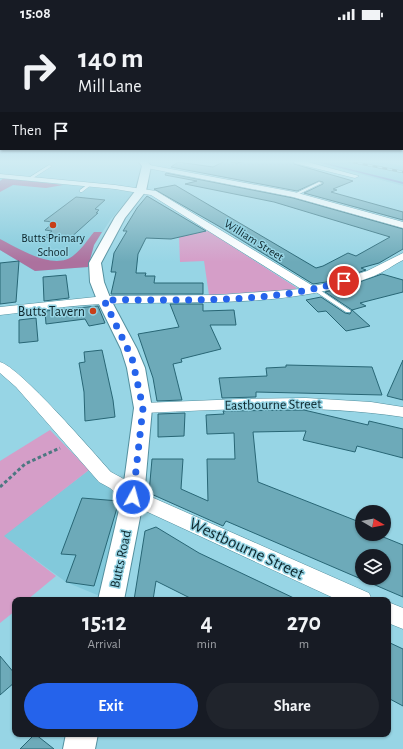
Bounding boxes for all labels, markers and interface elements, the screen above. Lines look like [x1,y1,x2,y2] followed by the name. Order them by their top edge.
[20,6,51,21] text: 15:08
[12,44,64,96] icon: right
[78,45,144,73] text: 140 m
[78,78,142,96] text: Mill Lane
[50,120,72,142] icon: arrive
[12,123,42,138] text: Then
[222,217,286,263] street label: William Street
[48,220,58,230] marker: Butts Primary School
[21,232,85,258] place label: Butts Primary School
[327,264,361,298] pin
[333,270,355,292] icon: arrive
[18,305,85,319] place label: Butts Tavern
[88,306,98,316] marker: Butts Tavern
[224,397,322,413] street label: Eastbourne Street
[112,476,154,518] position arrow
[355,505,391,541] north arrow
[355,505,391,585] map controls
[187,514,307,583] street label: Westbourne Street
[108,529,134,589] street label: Butts Road
[355,549,391,585] button: layers
[82,611,126,635] text: 15:12
[201,611,213,635] text: 4
[287,611,321,635] text: 270
[88,638,121,651] text: Arrival
[196,638,217,651] text: min
[299,638,309,651] text: m
[24,683,198,729] button: Exit
[206,683,379,729] button: Share

